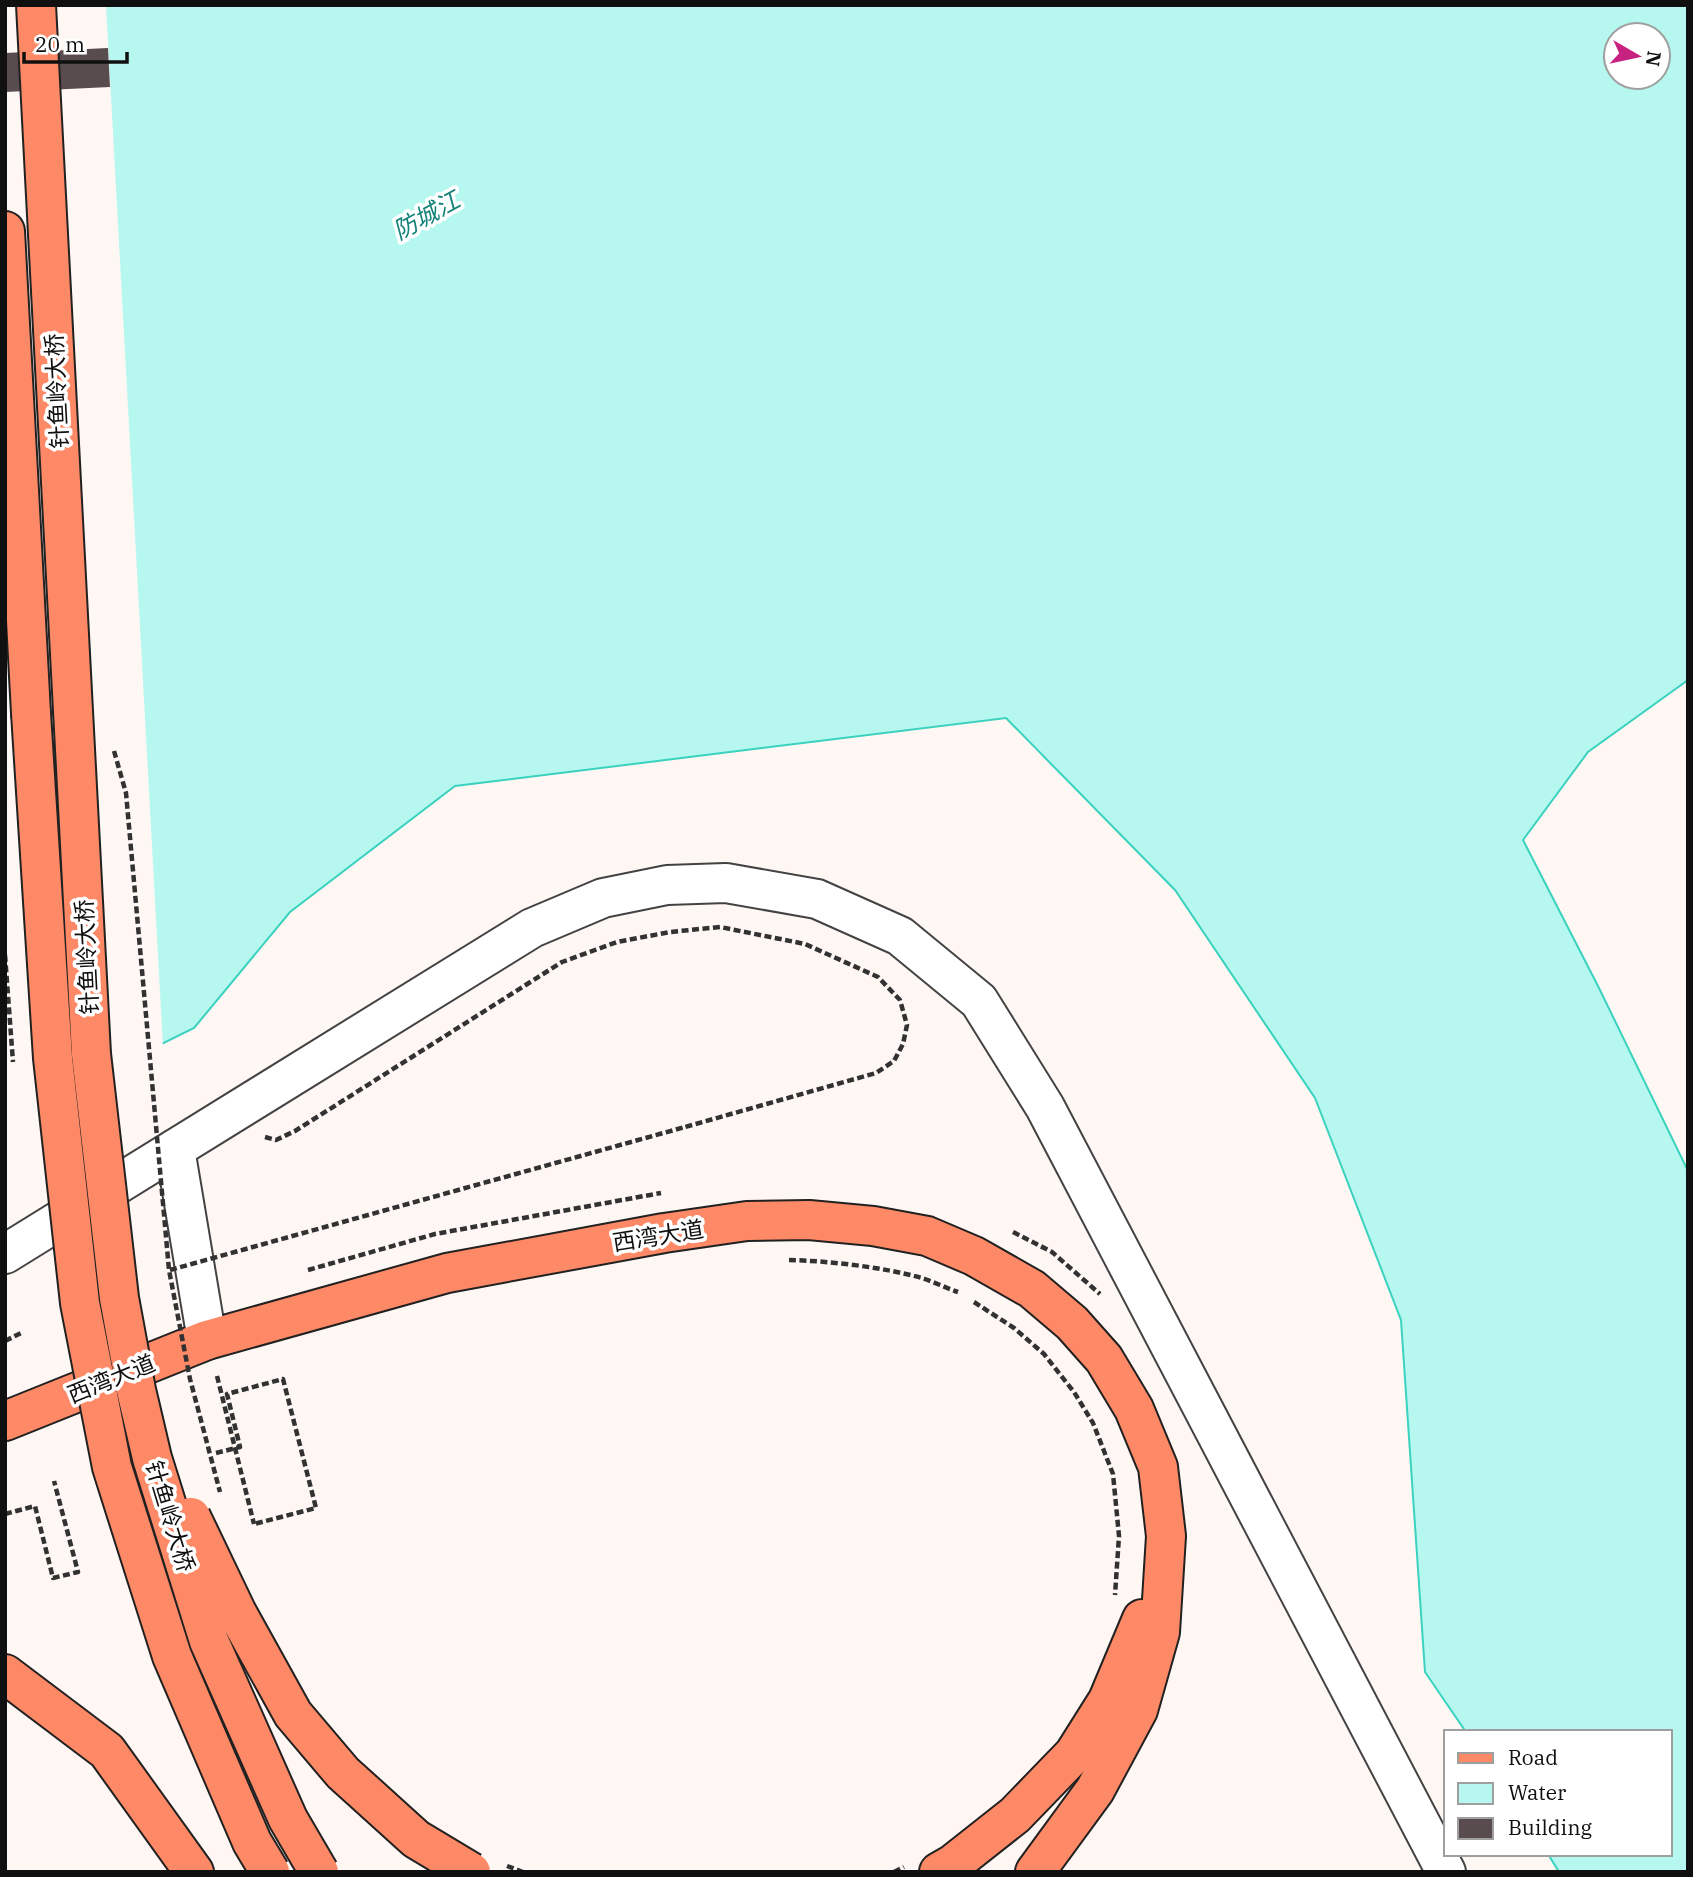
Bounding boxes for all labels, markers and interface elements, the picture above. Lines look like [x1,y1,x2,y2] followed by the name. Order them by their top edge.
[24,21,128,65] scale bar
[1602,21,1672,91] north arrow
[35,30,85,58] text: 20 m
[1641,49,1667,68] text: N
[387,182,468,246] water label: 防城江
[38,333,74,449] street label: 针鱼岭大桥
[68,899,104,1015] street label: 针鱼岭大桥
[610,1213,706,1257] street label: 西湾大道
[63,1347,159,1409] street label: 西湾大道
[140,1457,202,1575] street label: 针鱼岭大桥
[1444,1730,1672,1856] legend
[1508,1743,1558,1771] text: Road
[1508,1778,1567,1806] text: Water
[1508,1813,1593,1841] text: Building

